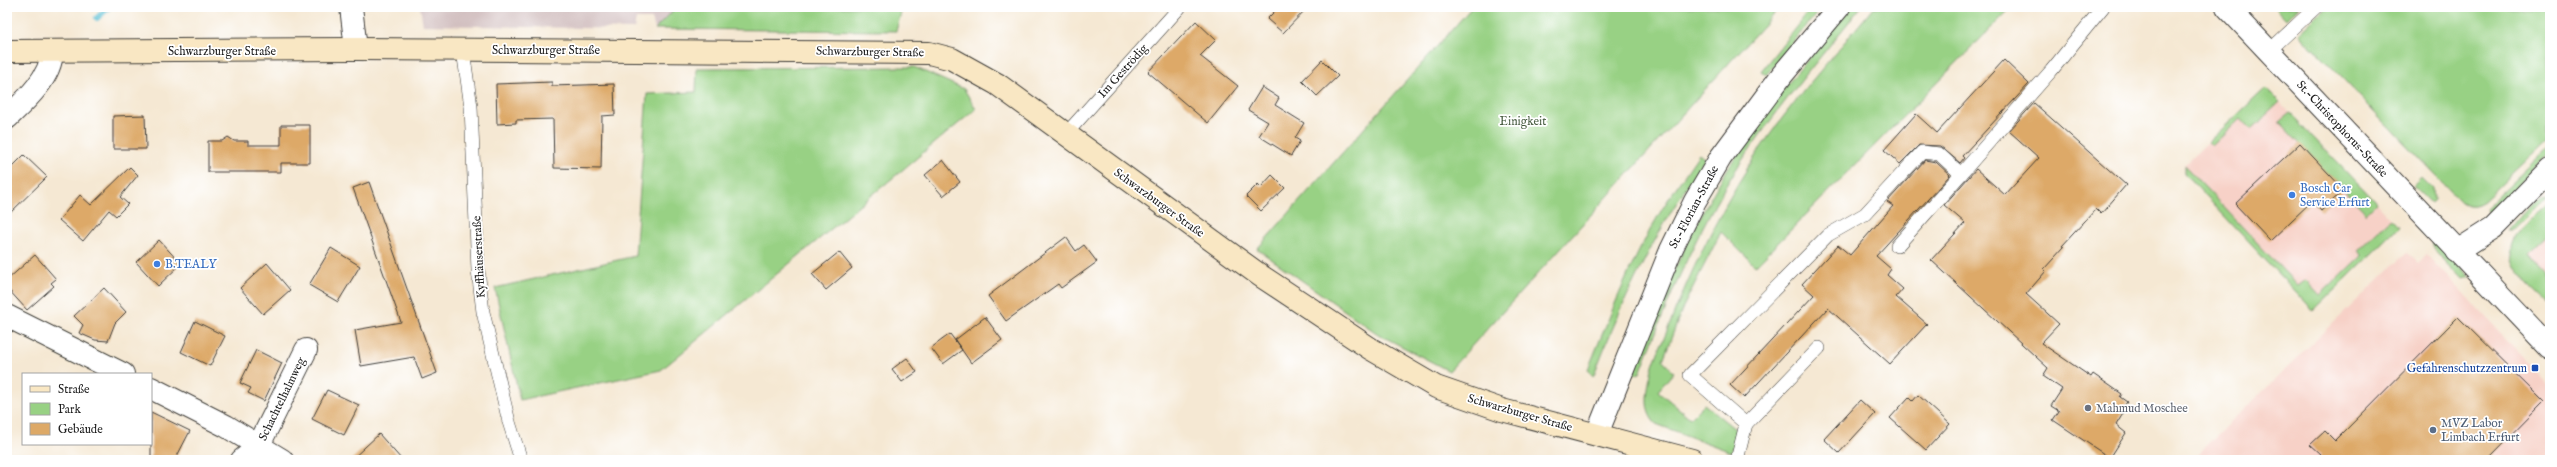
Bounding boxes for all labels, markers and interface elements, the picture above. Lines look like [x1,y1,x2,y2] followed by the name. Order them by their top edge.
[1095,41,1151,101] street label: Im Geströdig
[492,43,601,58] street label: Schwarzburger Straße
[168,44,277,59] street label: Schwarzburger Straße
[816,44,925,60] street label: Schwarzburger Straße
[2292,77,2391,182] street label: St.-Christophorus-Straße
[1500,114,1546,129] park label: Einigkeit
[1666,162,1722,251] street label: St.-Florian-Straße
[1111,165,1208,241] street label: Schwarzburger Straße
[2300,181,2370,210] place label: Bosch Car Service Erfurt
[2287,190,2297,200] marker: Bosch Car Service Erfurt
[469,215,489,299] street label: Kyffhäuserstraße
[165,257,217,272] place label: B.TEALY
[152,259,162,269] marker: B.TEALY
[255,354,309,443] street label: Schachtelhalmweg
[2407,361,2527,376] place label: Gefahrenschutzzentrum
[2530,363,2540,373] marker: Gefahrenschutzzentrum
[22,373,152,445] legend
[58,382,90,397] text: Straße
[1466,391,1574,435] street label: Schwarzburger Straße
[2096,401,2188,416] place label: Mahmud Moschee
[58,402,81,417] text: Park
[2083,403,2093,413] marker: Mahmud Moschee
[2441,416,2520,445] place label: MVZ Labor Limbach Erfurt
[58,422,103,437] text: Gebäude
[2428,425,2438,435] marker: MVZ Labor Limbach Erfurt

